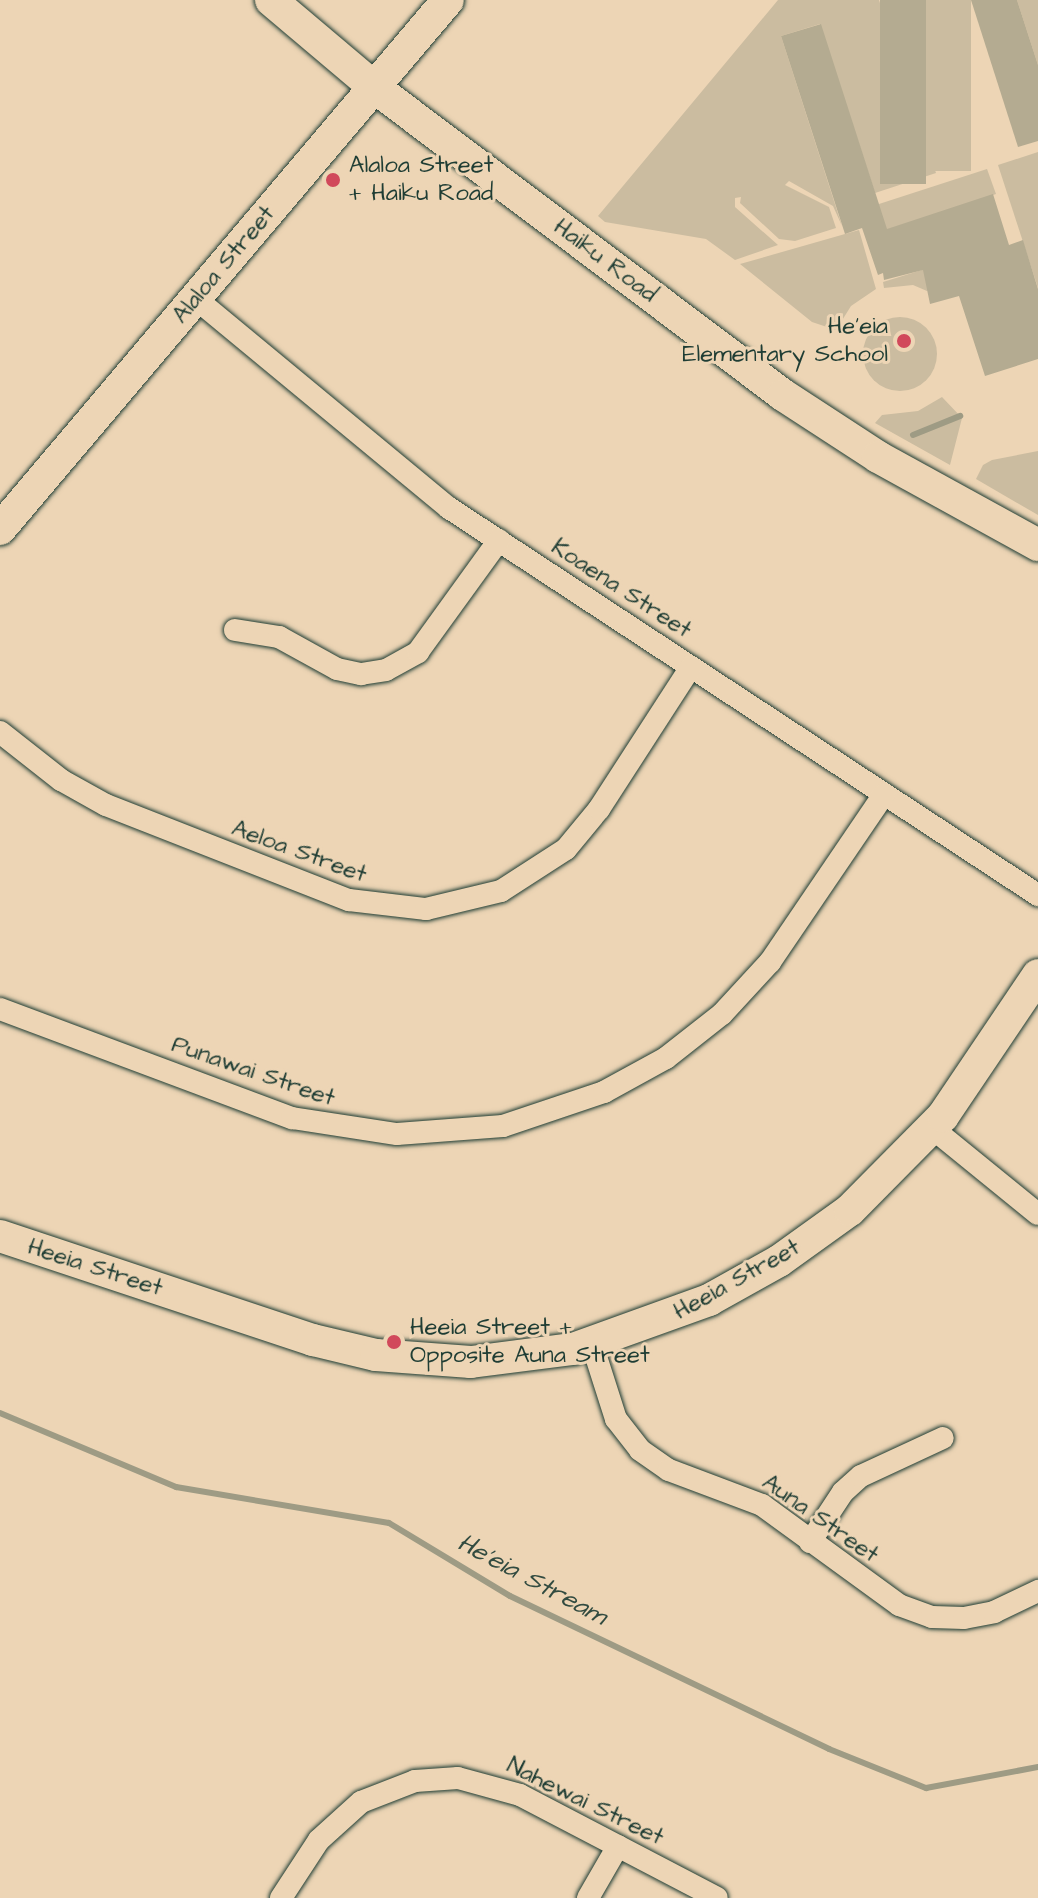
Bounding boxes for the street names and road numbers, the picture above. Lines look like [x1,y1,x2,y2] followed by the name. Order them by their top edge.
[167,200,281,330] street label: Alaloa Street
[548,213,662,309] street label: Haiku Road
[546,533,696,645] street label: Koaena Street
[228,814,370,890] street label: Aeloa Street
[168,1031,338,1113] street label: Punawai Street
[24,1233,166,1303] street label: Heeia Street
[669,1233,805,1327] street label: Heeia Street
[756,1468,884,1570] street label: Auna Street
[502,1752,668,1852] street label: Nahewai Street

